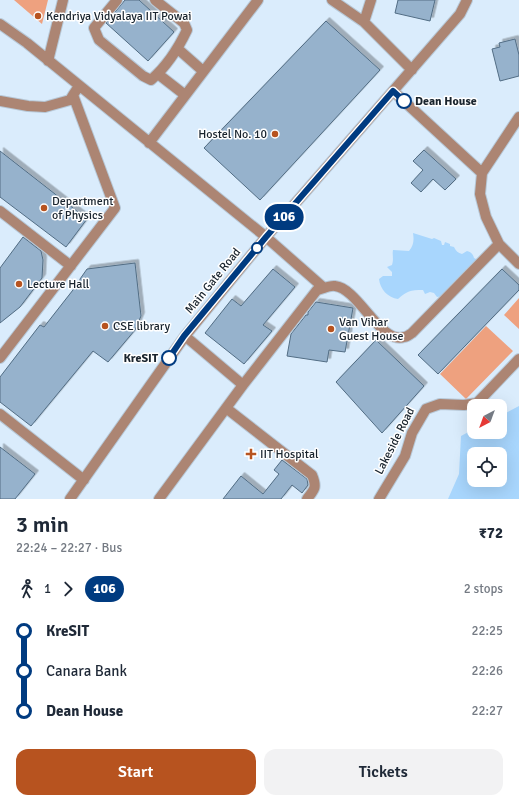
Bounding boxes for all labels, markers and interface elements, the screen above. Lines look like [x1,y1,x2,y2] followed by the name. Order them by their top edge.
[46,9,192,24] place label: Kendriya Vidyalaya IIT Powai
[33,11,43,21] marker: Kendriya Vidyalaya IIT Powai
[396,93,412,109] marker: Dean House
[415,94,477,109] place label: Dean House
[198,127,267,142] place label: Hostel No. 10
[270,129,280,139] marker: Hostel No. 10
[52,194,113,223] place label: Department of Physics
[39,203,49,213] marker: Department of Physics
[261,204,307,230] line badge: 106
[273,208,295,225] text: 106
[251,242,263,254] unlabelled marker
[182,245,244,317] street label: Main Gate Road
[27,277,90,292] place label: Lecture Hall
[14,279,24,289] marker: Lecture Hall
[339,315,404,344] place label: Van Vihar Guest House
[113,319,171,334] place label: CSE library
[100,321,110,331] marker: CSE library
[326,324,336,334] marker: Van Vihar Guest House
[161,350,177,366] marker: KreSIT
[123,351,159,366] place label: KreSIT
[467,399,507,439] north arrow
[467,399,507,487] map controls
[372,405,418,477] street label: Lakeside Road
[260,447,319,462] place label: IIT Hospital
[467,447,507,487] button: locate
[245,448,257,460] marker: IIT Hospital
[16,511,69,538] text: 3 min
[479,524,503,542] text: ₹72
[16,540,122,556] text: 22:24 – 22:27 · Bus
[16,578,38,600] icon: walk
[57,578,79,600] icon: forward
[93,580,116,597] text: 106
[44,581,51,597] text: 1
[464,581,503,597] text: 2 stops
[46,622,89,640] text: KreSIT
[471,623,503,639] text: 22:25
[46,662,127,680] text: Canara Bank
[471,663,503,679] text: 22:26
[46,702,123,720] text: Dean House
[471,703,503,719] text: 22:27
[16,749,256,795] button: Start
[264,749,503,795] button: Tickets

